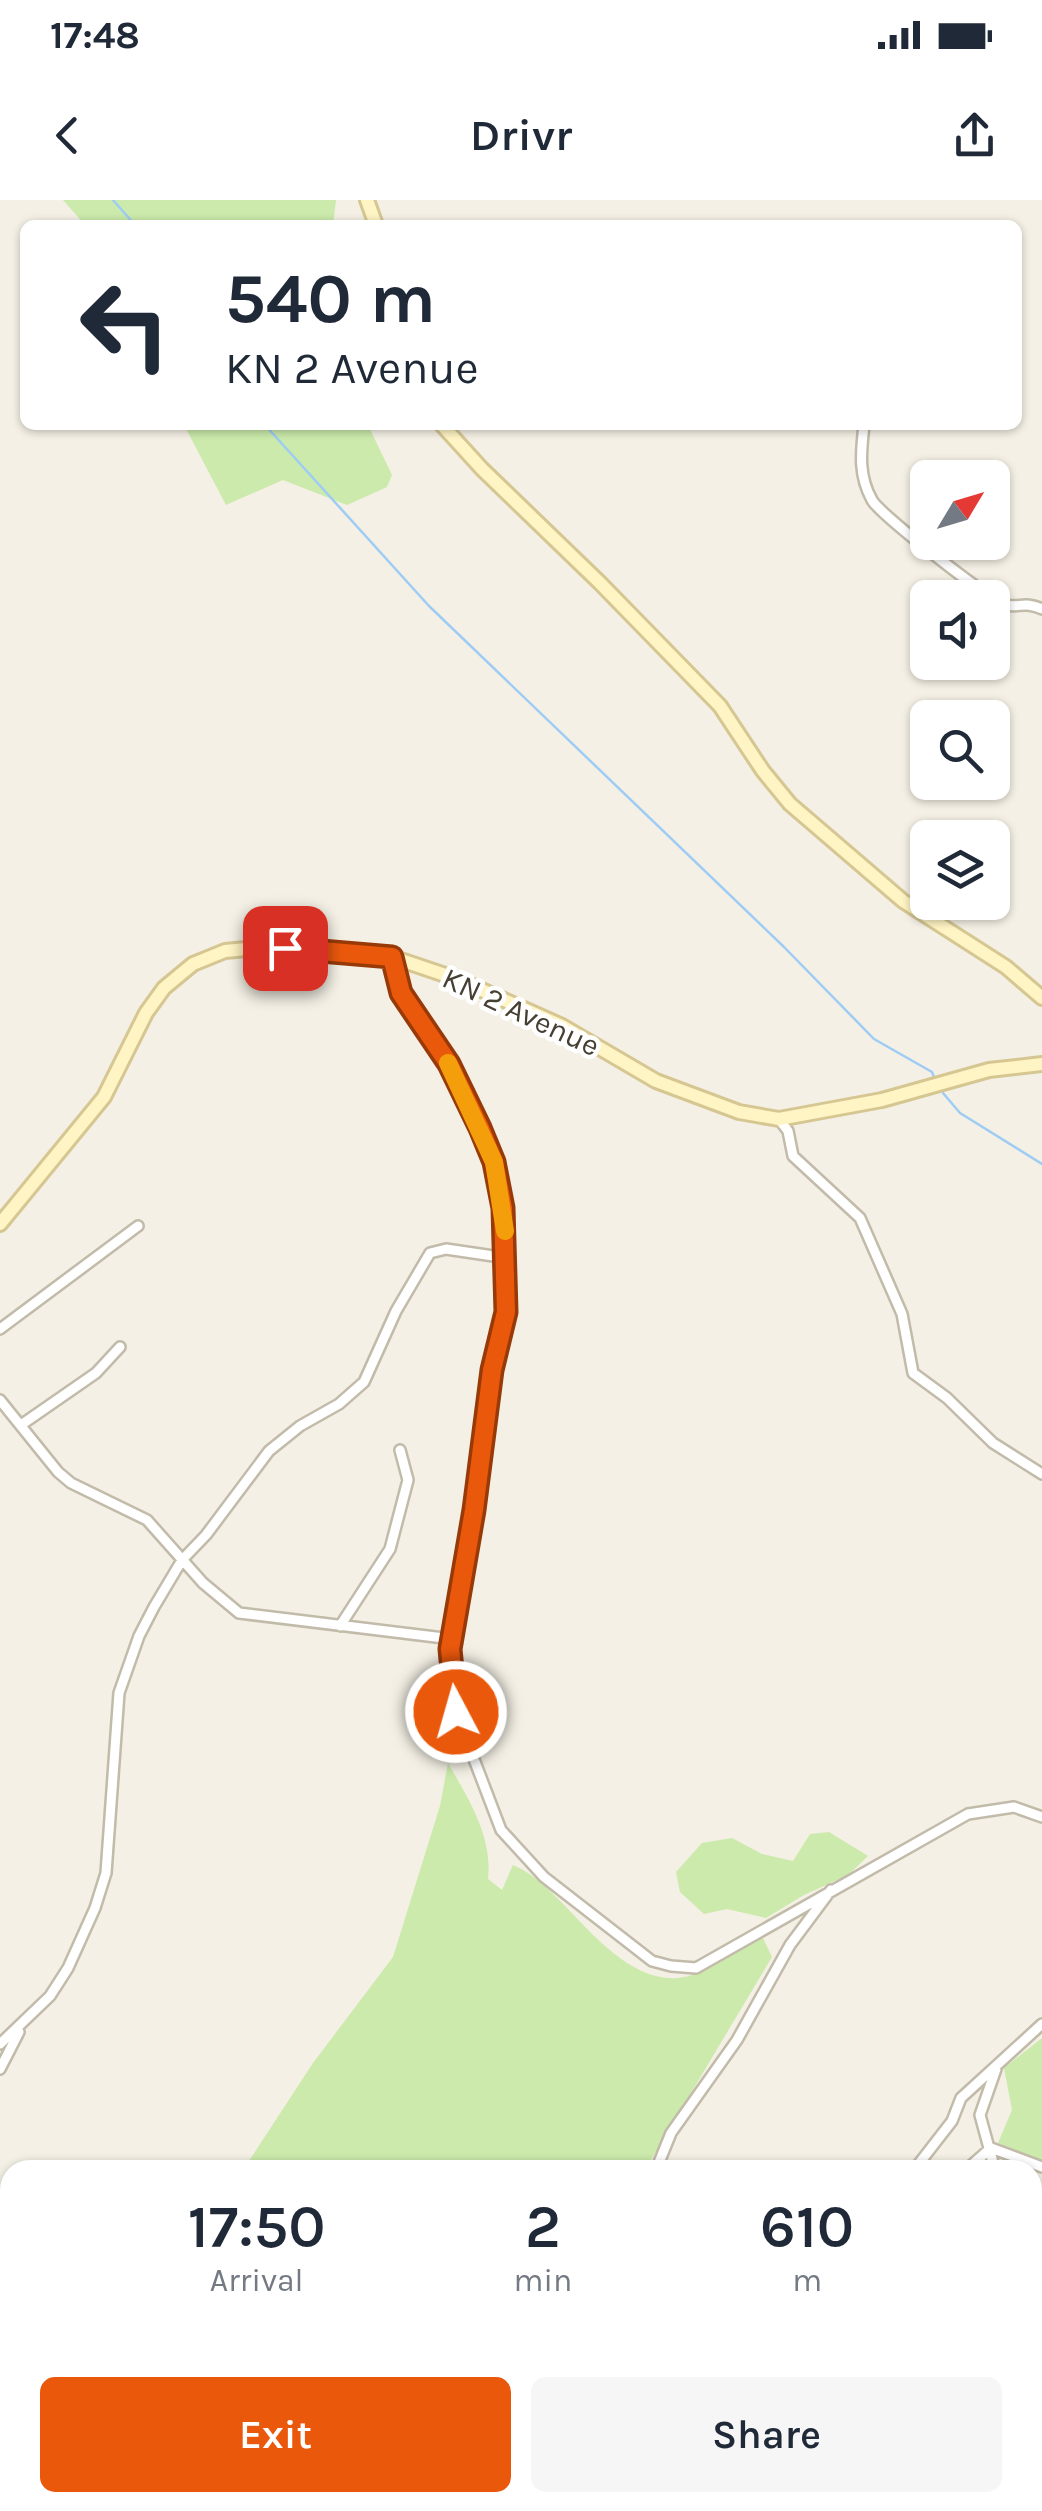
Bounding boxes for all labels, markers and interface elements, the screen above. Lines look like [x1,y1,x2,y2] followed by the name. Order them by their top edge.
[50,13,140,58] text: 17:48
[40,108,95,163] icon: back
[947,108,1002,163] icon: share
[470,109,572,161] text: Drivr
[225,258,436,340] text: 540 m
[60,260,190,390] icon: left
[225,342,479,394] text: KN 2 Avenue
[910,460,1010,560] north arrow
[910,460,1010,920] map controls
[910,580,1010,680] button: sound
[910,700,1010,800] button: search
[910,820,1010,920] button: layers
[243,906,328,991] pin
[258,921,313,976] icon: arrive
[437,960,605,1064] street label: KN 2 Avenue
[404,1660,508,1764] position arrow
[188,2192,326,2262] text: 17:50
[525,2192,561,2262] text: 2
[760,2192,854,2262] text: 610
[210,2262,304,2299] text: Arrival
[513,2262,572,2299] text: min
[792,2262,822,2299] text: m
[40,2377,511,2492] button: Exit
[531,2377,1002,2492] button: Share

